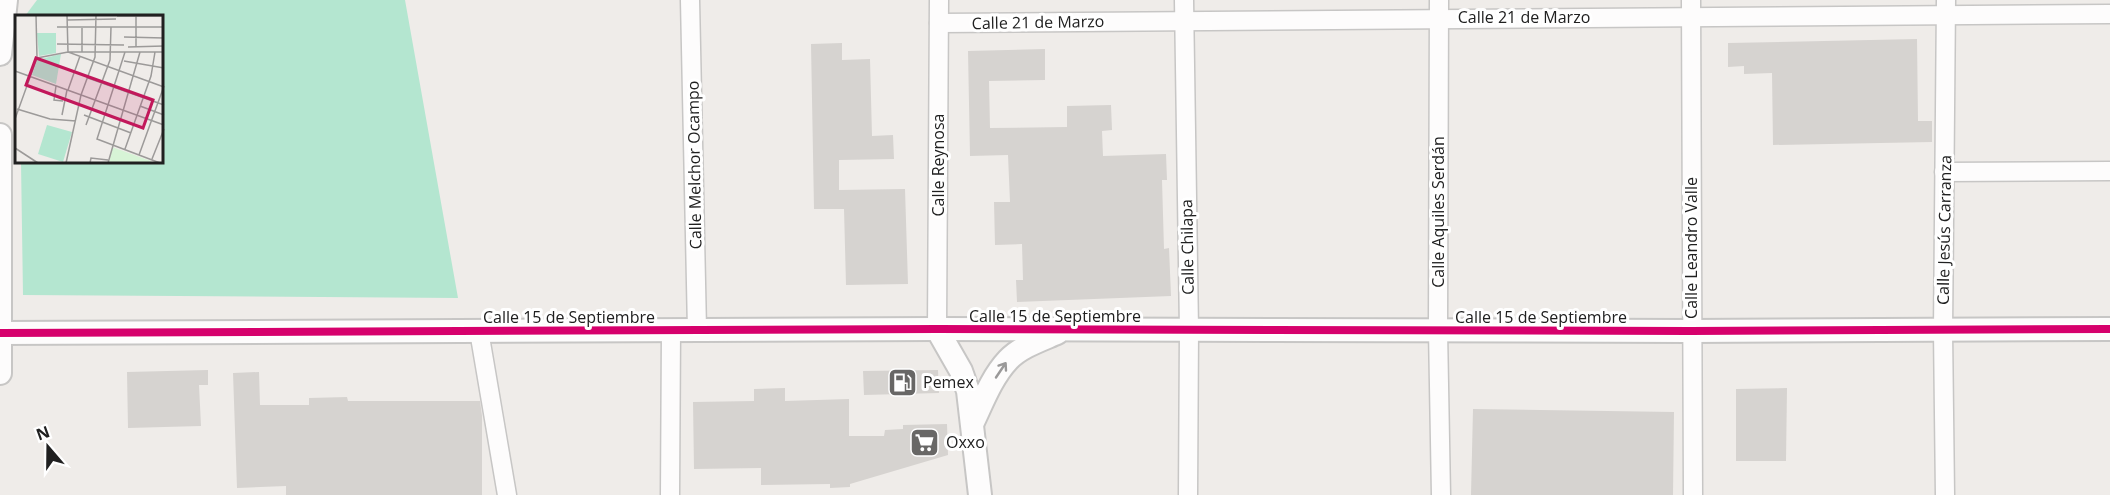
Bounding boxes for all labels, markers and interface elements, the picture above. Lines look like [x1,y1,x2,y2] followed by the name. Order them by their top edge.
[1458,6,1590,28] street label: Calle 21 de Marzo
[972,10,1104,34] street label: Calle 21 de Marzo
[15,15,164,164] inset map
[682,81,706,249] street label: Calle Melchor Ocampo
[927,113,949,217] street label: Calle Reynosa
[1427,136,1449,288] street label: Calle Aquiles Serdán
[1932,155,1956,305] street label: Calle Jesús Carranza
[1680,177,1702,319] street label: Calle Leandro Valle
[1175,199,1199,295] street label: Calle Chilapa
[969,305,1141,327] street label: Calle 15 de Septiembre
[483,306,655,328] street label: Calle 15 de Septiembre
[1455,306,1627,328] street label: Calle 15 de Septiembre
[995,362,1007,379] one-way arrow
[886,366,918,398] fuel station icon: Pemex
[923,371,974,393] place label: Pemex
[18,417,78,477] north arrow
[33,420,53,445] text: N
[909,426,941,458] supermarket icon: Oxxo
[946,431,985,453] place label: Oxxo

